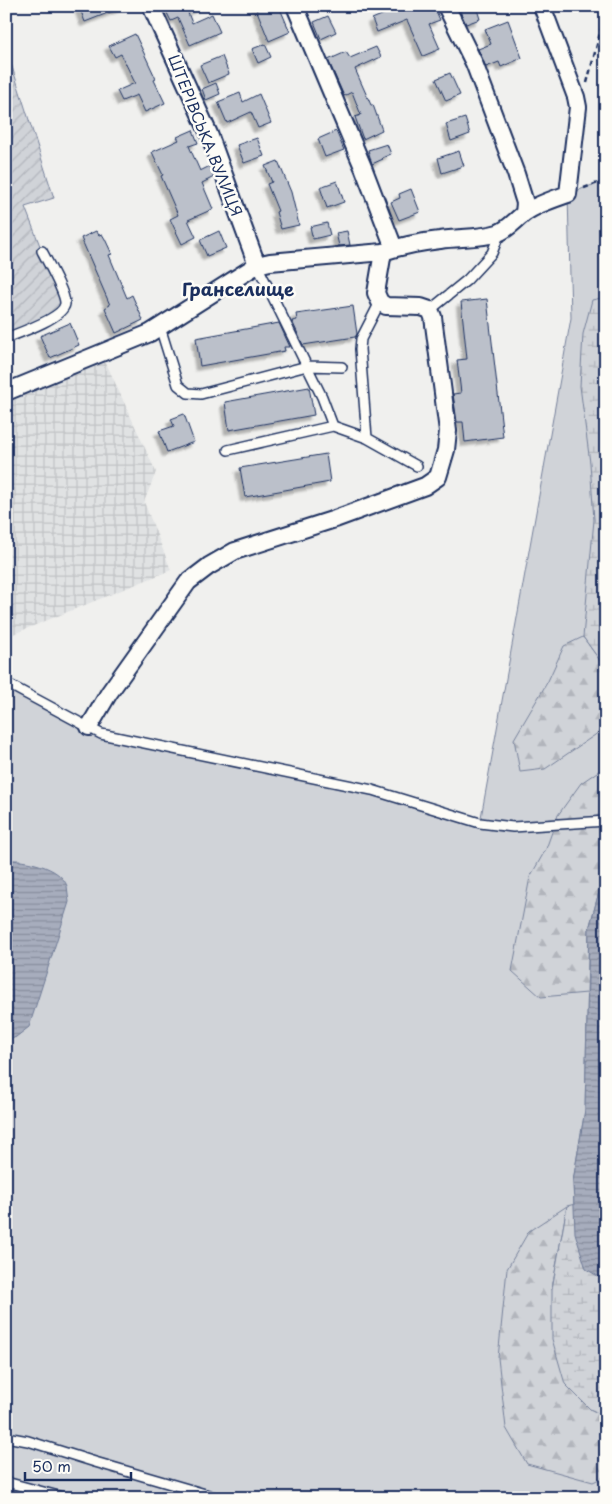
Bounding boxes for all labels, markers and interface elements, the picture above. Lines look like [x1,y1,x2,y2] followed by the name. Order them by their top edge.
[163,51,249,219] street label: ШТЕРІВСЬКА ВУЛИЦЯ
[182,275,294,302] district label: Гранселище
[25,1449,131,1481] scale bar
[32,1454,71,1477] text: 50 m

